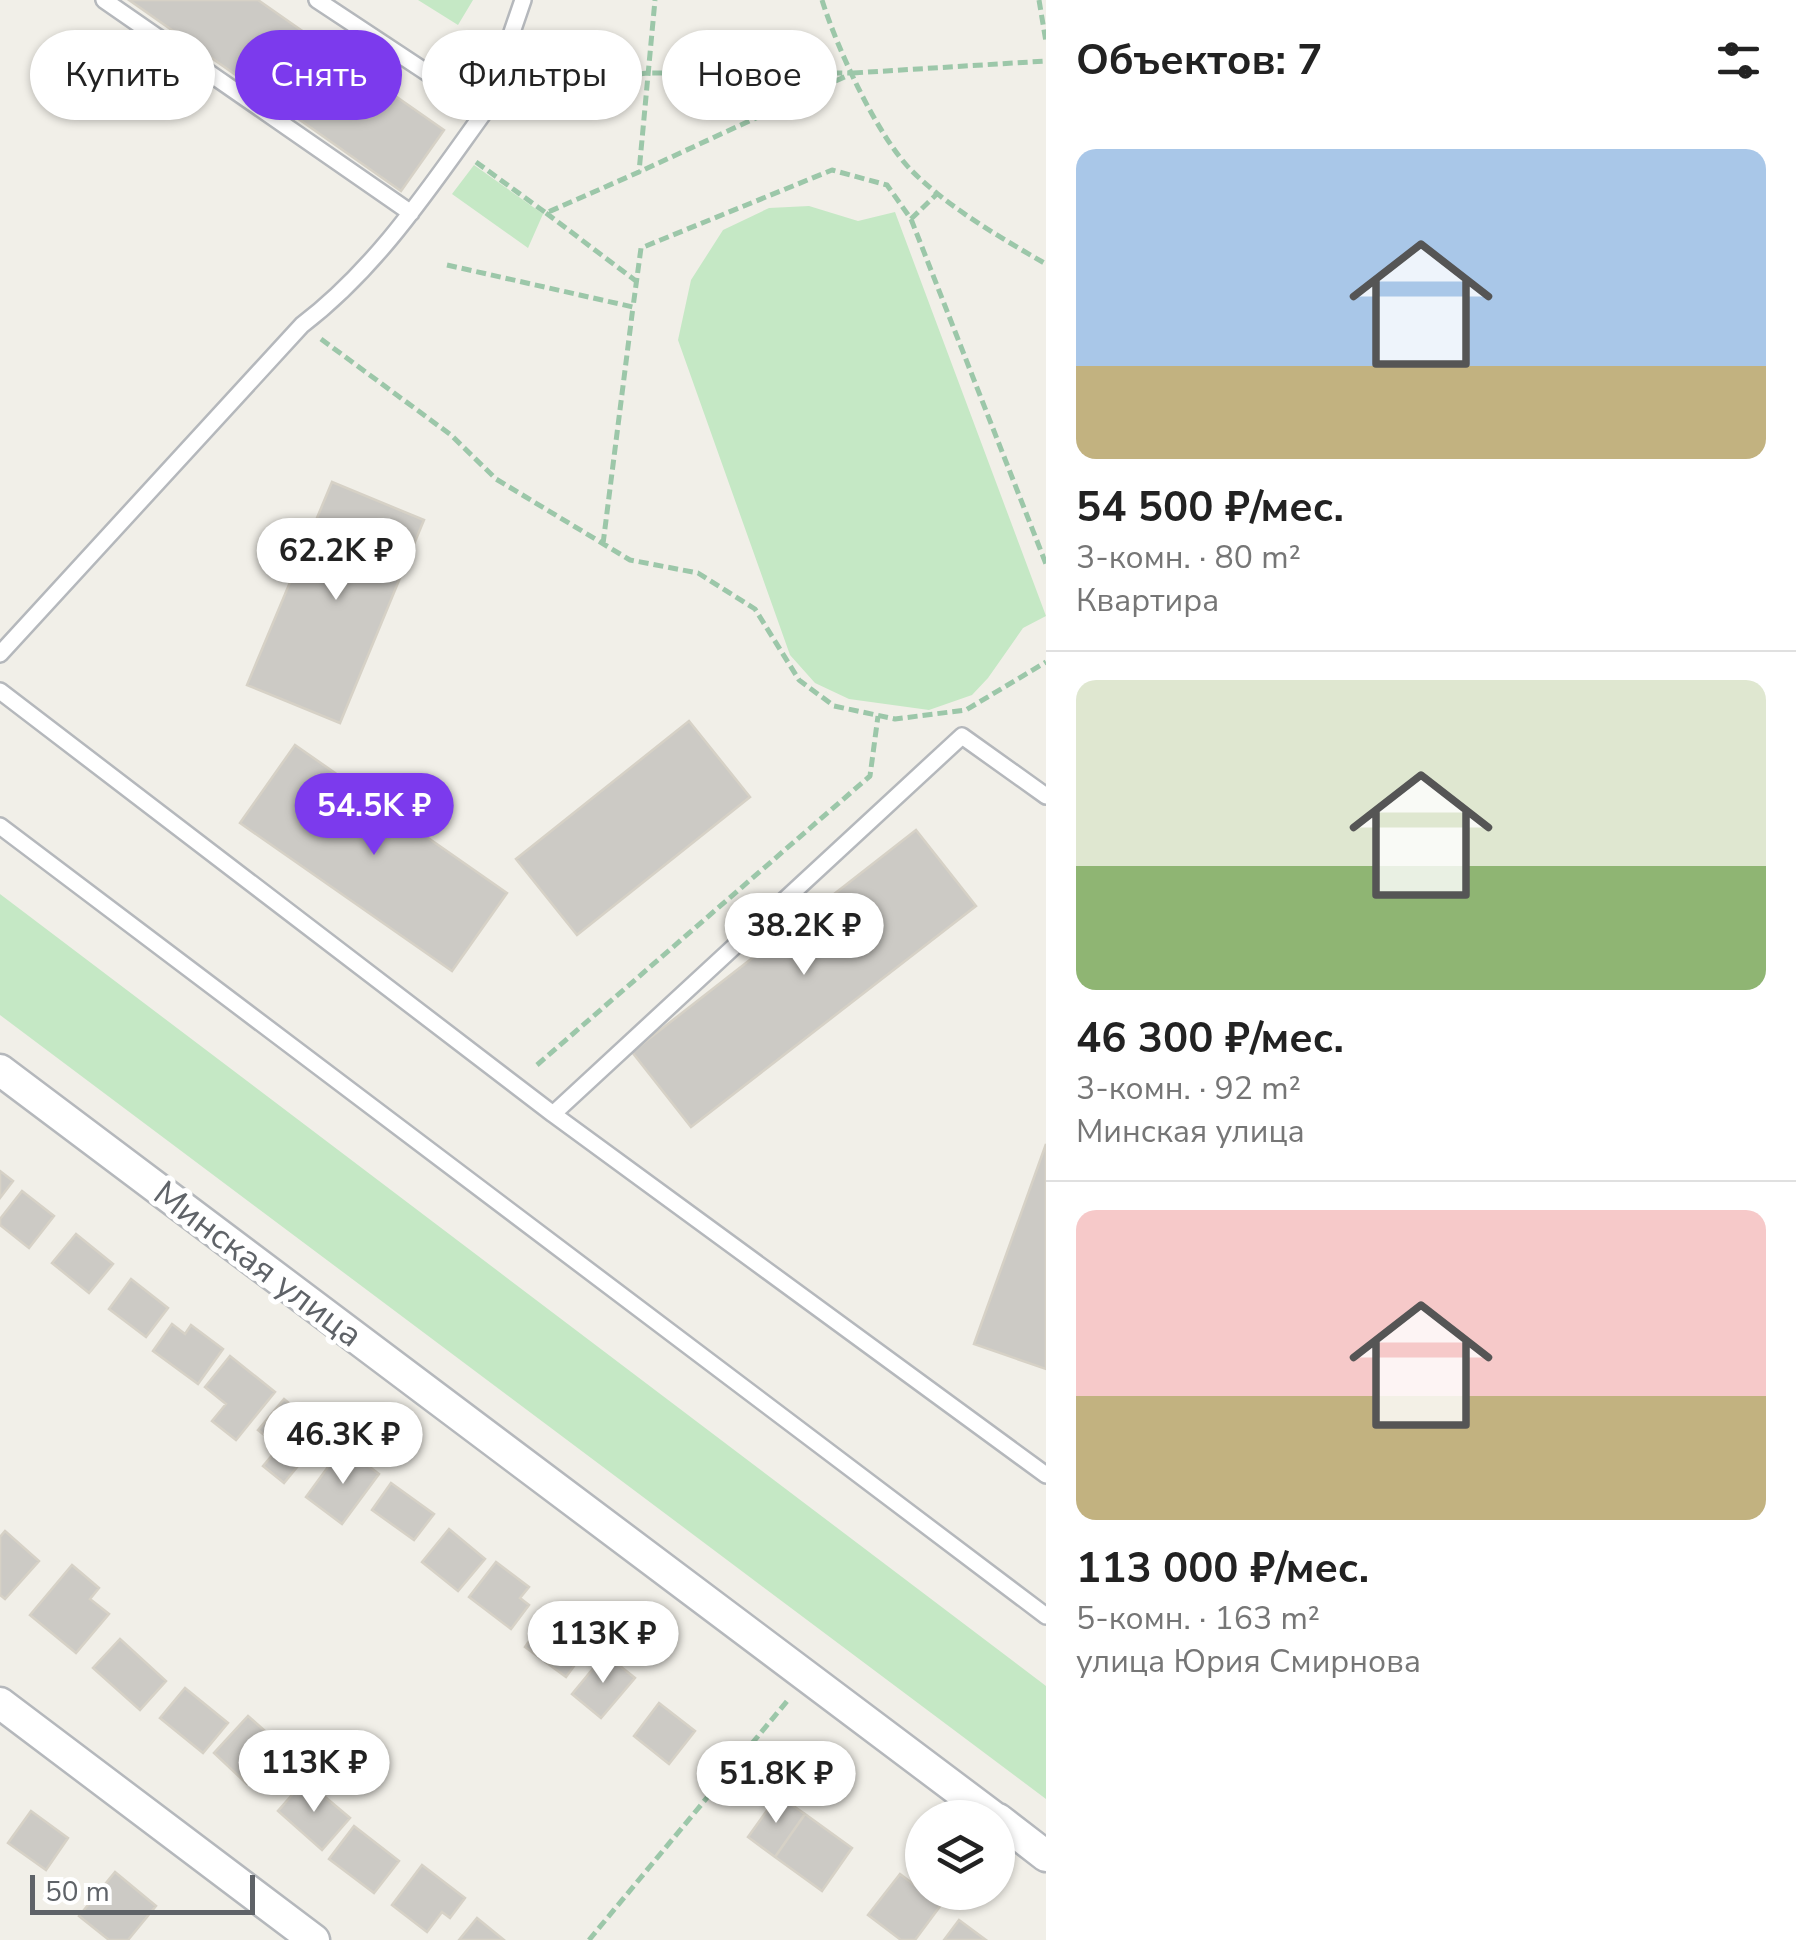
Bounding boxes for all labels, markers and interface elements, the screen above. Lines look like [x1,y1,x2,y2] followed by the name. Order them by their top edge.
[30,30,215,120] chip: Купить
[235,30,402,120] chip: Снять
[422,30,642,120] chip: Фильтры
[662,30,837,120] chip: Новое
[1076,32,1322,89] text: Объектов: 7
[1711,33,1766,88] icon: filters
[1331,214,1511,394] icon: home
[1076,479,1344,536] text: 54 500 ₽/мес.
[244,518,428,603] pin: 62.2K ₽
[279,529,393,572] text: 62.2K ₽
[1076,536,1301,579] text: 3-комн. · 80 m²
[1076,579,1219,622] text: Квартира
[1331,745,1511,925] icon: home
[282,773,466,858] pin: 54.5K ₽
[317,784,431,827] text: 54.5K ₽
[712,893,896,978] pin: 38.2K ₽
[747,904,861,947] text: 38.2K ₽
[1076,1010,1344,1067] text: 46 300 ₽/мес.
[1076,1067,1301,1110] text: 3-комн. · 92 m²
[1076,1110,1305,1153] text: Минская улица
[144,1170,372,1358] street label: Минская улица
[1331,1275,1511,1455] icon: home
[251,1402,435,1487] pin: 46.3K ₽
[286,1413,400,1456] text: 46.3K ₽
[1076,1540,1369,1597] text: 113 000 ₽/мес.
[1076,1597,1320,1640] text: 5-комн. · 163 m²
[522,1601,684,1686] pin: 113K ₽
[550,1612,656,1655] text: 113K ₽
[1076,1640,1421,1683] text: улица Юрия Смирнова
[233,1730,395,1815] pin: 113K ₽
[261,1741,367,1784] text: 113K ₽
[684,1741,868,1826] pin: 51.8K ₽
[719,1752,833,1795] text: 51.8K ₽
[905,1800,1015,1910] map controls
[905,1800,1015,1910] button: layers
[30,1870,255,1914] scale bar
[45,1873,110,1911] text: 50 m

